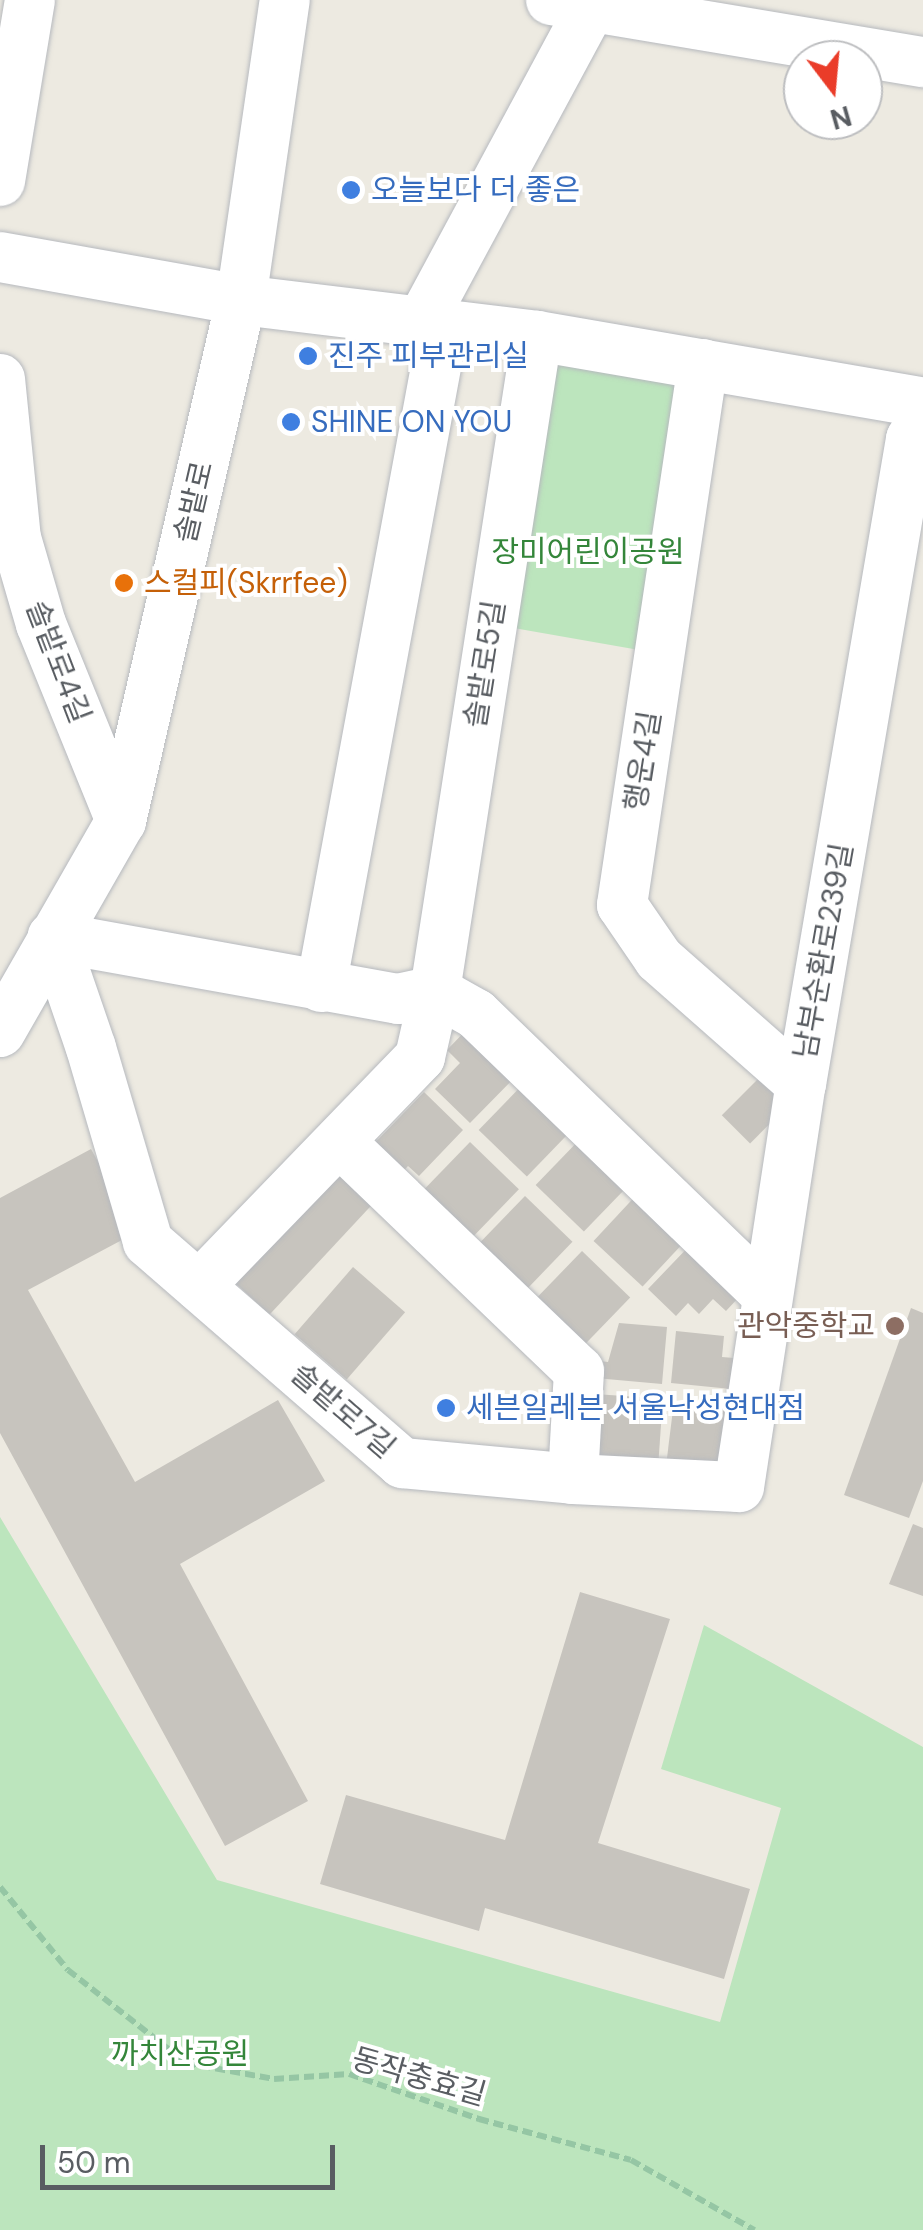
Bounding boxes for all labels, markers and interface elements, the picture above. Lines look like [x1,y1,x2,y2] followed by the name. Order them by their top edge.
[783,40,883,140] north arrow
[826,97,856,138] text: N
[371,172,580,208] place label: 오늘보다 더 좋은
[340,179,362,201] marker: 오늘보다 더 좋은
[328,338,529,374] place label: 진주 피부관리실
[297,345,319,367] marker: 진주 피부관리실
[311,404,512,440] place label: SHINE ON YOU
[280,411,302,433] marker: SHINE ON YOU
[167,458,221,546] street label: 솔밭로
[491,534,685,570] park label: 장미어린이공원
[144,565,348,601] place label: 스컬피(Skrrfee)
[113,572,135,594] marker: 스컬피(Skrrfee)
[18,596,98,728] street label: 솔밭로4길
[457,598,513,730] street label: 솔밭로5길
[617,708,669,814] street label: 행운4길
[787,840,861,1062] street label: 남부순환로239길
[737,1308,875,1344] place label: 관악중학교
[884,1315,906,1337] marker: 관악중학교
[283,1356,403,1466] street label: 솔밭로7길
[466,1390,805,1426] place label: 세븐일레븐 서울낙성현대점
[435,1397,457,1419] marker: 세븐일레븐 서울낙성현대점
[111,2036,249,2072] park label: 까치산공원
[348,2041,490,2113] street label: 동작충효길
[45,2125,340,2187] scale bar
[57,2143,131,2182] text: 50 m

